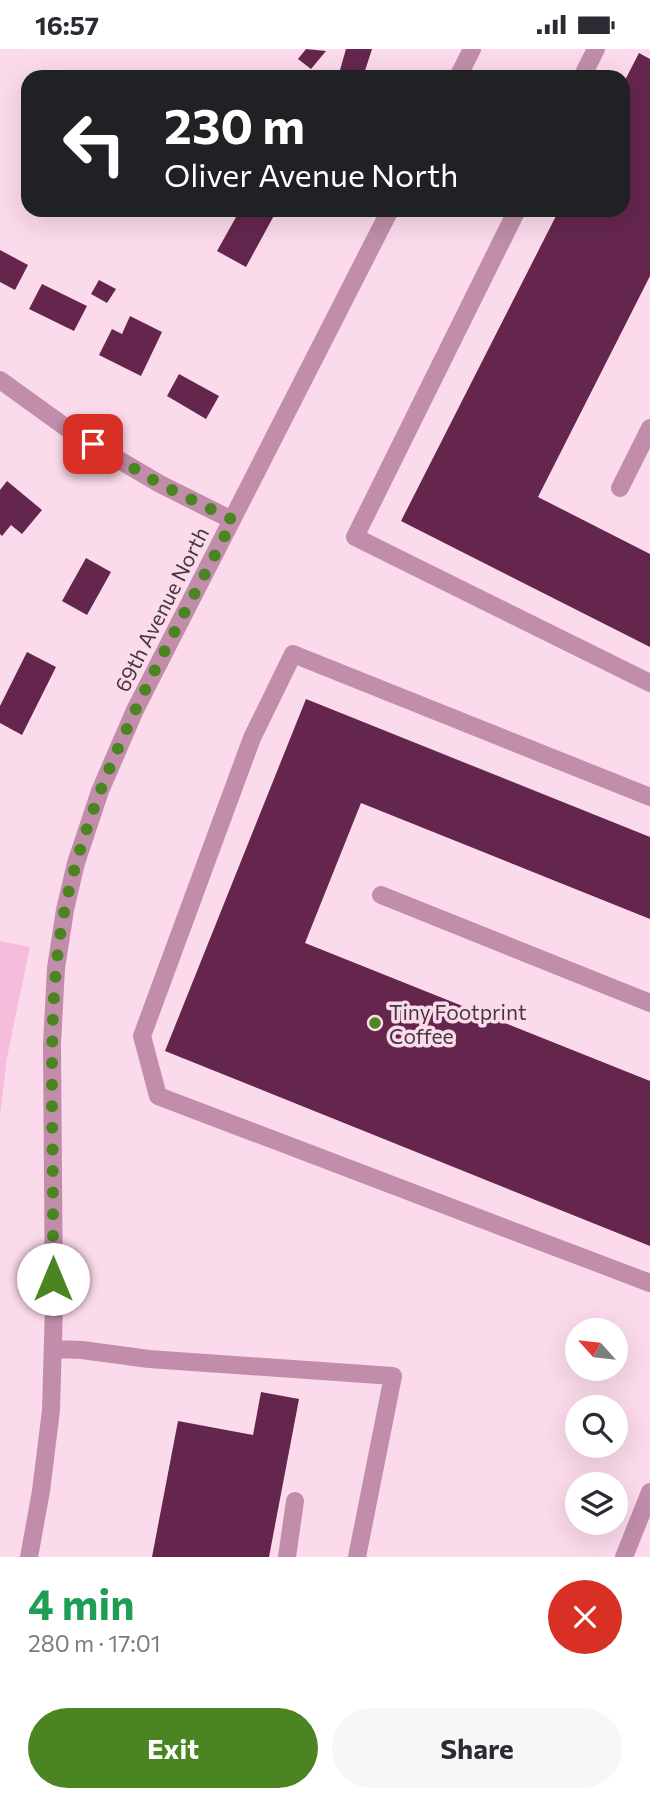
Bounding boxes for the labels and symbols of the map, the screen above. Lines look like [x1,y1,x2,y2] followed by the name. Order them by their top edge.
[63,414,123,474] pin
[109,523,213,695] street label: 69th Avenue North
[389,999,527,1048] place label: Tiny Footprint Coffee
[367,1015,383,1031] marker: Tiny Footprint Coffee
[16,1242,90,1316] position arrow
[565,1318,628,1381] north arrow

